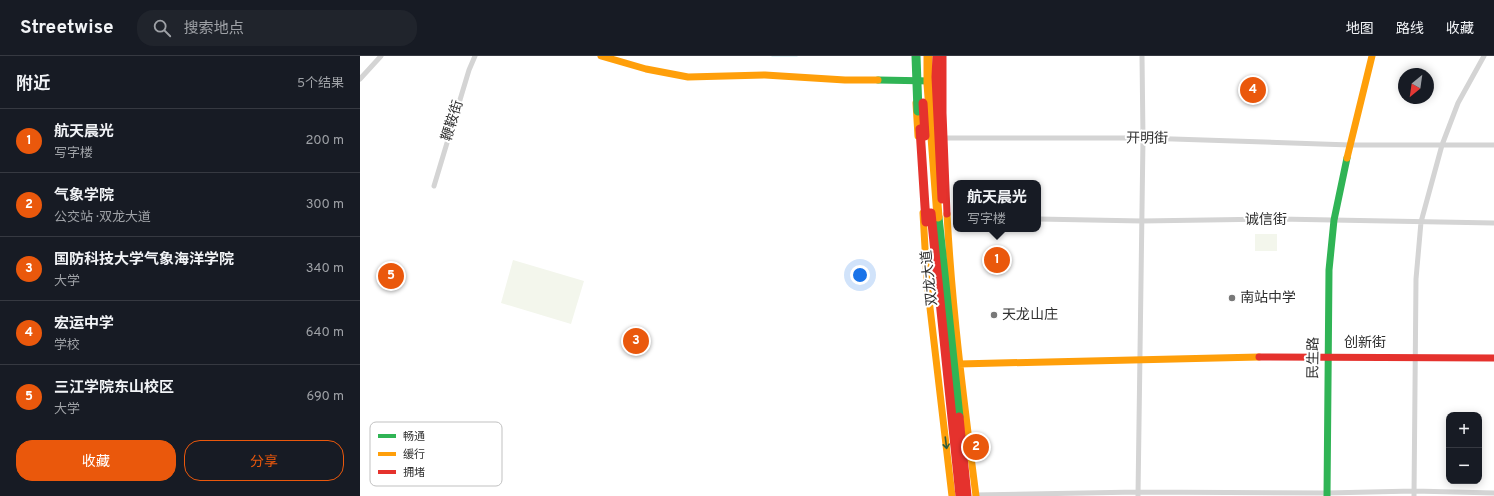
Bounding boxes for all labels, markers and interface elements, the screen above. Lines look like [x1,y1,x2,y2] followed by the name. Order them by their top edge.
[137,10,417,46] search box
[20,16,113,40] text: Streetwise
[151,17,173,39] icon: search
[183,20,243,39] text: 搜索地点
[1346,21,1374,38] text: 地图
[1396,21,1424,38] text: 路线
[1446,21,1474,38] text: 收藏
[1398,68,1434,104] north arrow
[16,74,50,96] text: 附近
[1240,75,1266,105] pin: 4
[297,76,344,92] text: 5个结果
[438,98,467,144] street label: 鞭鞍街
[54,123,114,142] text: 航天晨光
[1126,130,1168,148] street label: 开明街
[26,133,32,149] text: 1
[305,133,344,149] text: 200 m
[54,146,93,162] text: 写字楼
[953,180,1041,232] popup
[54,187,114,206] text: 气象学院
[967,189,1027,208] text: 航天晨光
[25,197,33,213] text: 2
[306,197,344,213] text: 300 m
[54,210,151,226] text: 公交站 · 双龙大道
[967,212,1006,228] text: 写字楼
[1245,212,1287,229] street label: 诚信街
[984,245,1010,275] pin: 1
[918,249,941,307] street label: 双龙大道
[54,251,234,270] text: 国防科技大学气象海洋学院
[25,261,33,277] text: 3
[306,261,344,277] text: 340 m
[378,261,404,291] pin: 5
[850,265,870,285] your location
[54,274,80,290] text: 大学
[1240,290,1296,307] place label: 南站中学
[1227,293,1237,303] marker: 南站中学
[1002,306,1058,324] place label: 天龙山庄
[989,310,999,320] marker: 天龙山庄
[54,315,114,334] text: 宏运中学
[25,325,33,341] text: 4
[306,325,344,341] text: 640 m
[623,326,649,356] pin: 3
[1344,334,1386,352] street label: 创新街
[1305,337,1323,379] street label: 民生路
[54,338,80,354] text: 学校
[54,379,174,398] text: 三江学院东山校区
[25,389,33,405] text: 5
[307,389,344,405] text: 690 m
[54,402,80,418] text: 大学
[1446,412,1482,484] map controls
[1446,412,1482,448] button: +
[370,422,502,486] legend
[403,430,425,444] text: 畅通
[963,432,989,462] pin: 2
[942,437,950,450] one-way arrow
[16,440,176,481] button: 收藏
[184,440,344,481] button: 分享
[403,448,425,462] text: 缓行
[1446,448,1482,484] button: −
[403,466,425,480] text: 拥堵

